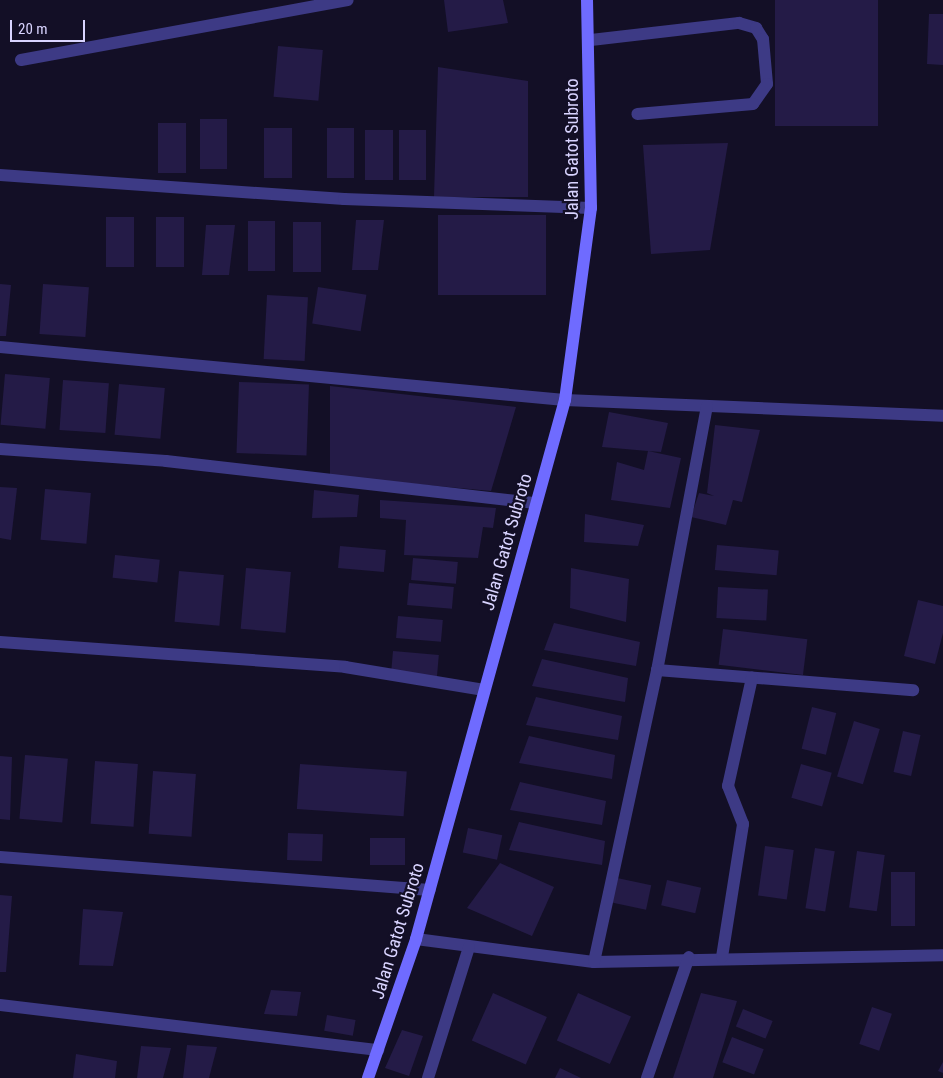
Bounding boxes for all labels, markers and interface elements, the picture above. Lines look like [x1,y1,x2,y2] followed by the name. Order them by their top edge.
[12,10,88,42] scale bar
[18,20,48,38] text: 20 m
[561,78,583,220] street label: Jalan Gatot Subroto
[477,471,537,613] street label: Jalan Gatot Subroto
[367,860,429,1002] street label: Jalan Gatot Subroto

